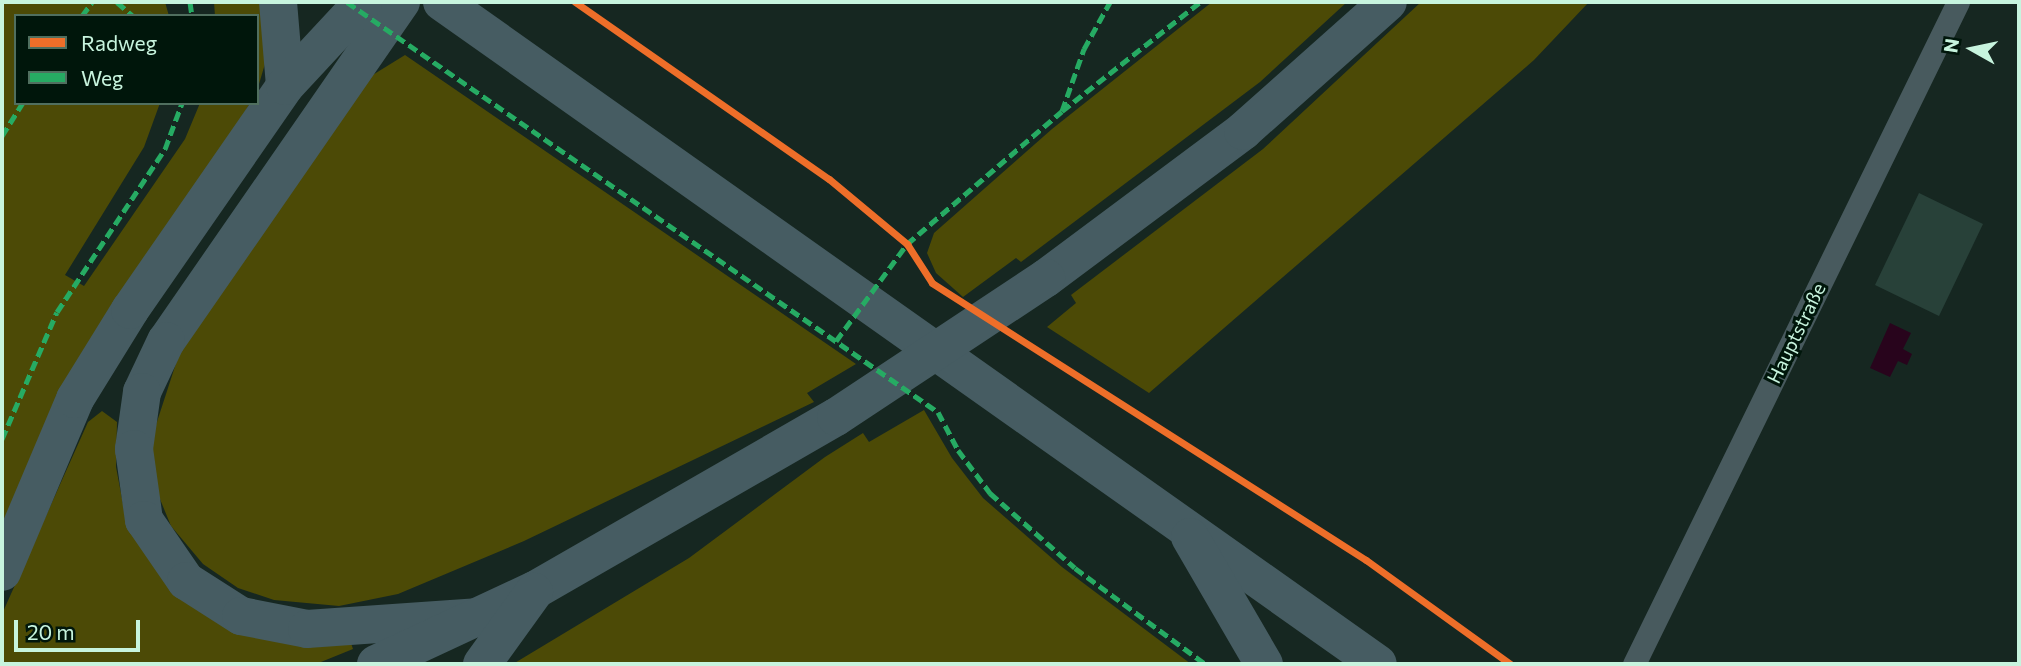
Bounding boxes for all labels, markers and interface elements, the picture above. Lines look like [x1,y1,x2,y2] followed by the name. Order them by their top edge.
[14,14,259,105] legend
[1937,14,2007,84] north arrow
[81,30,157,55] text: Radweg
[1938,37,1963,54] text: N
[81,65,123,90] text: Weg
[1762,279,1830,387] street label: Hauptstraße
[18,606,144,650] scale bar
[27,619,75,644] text: 20 m

